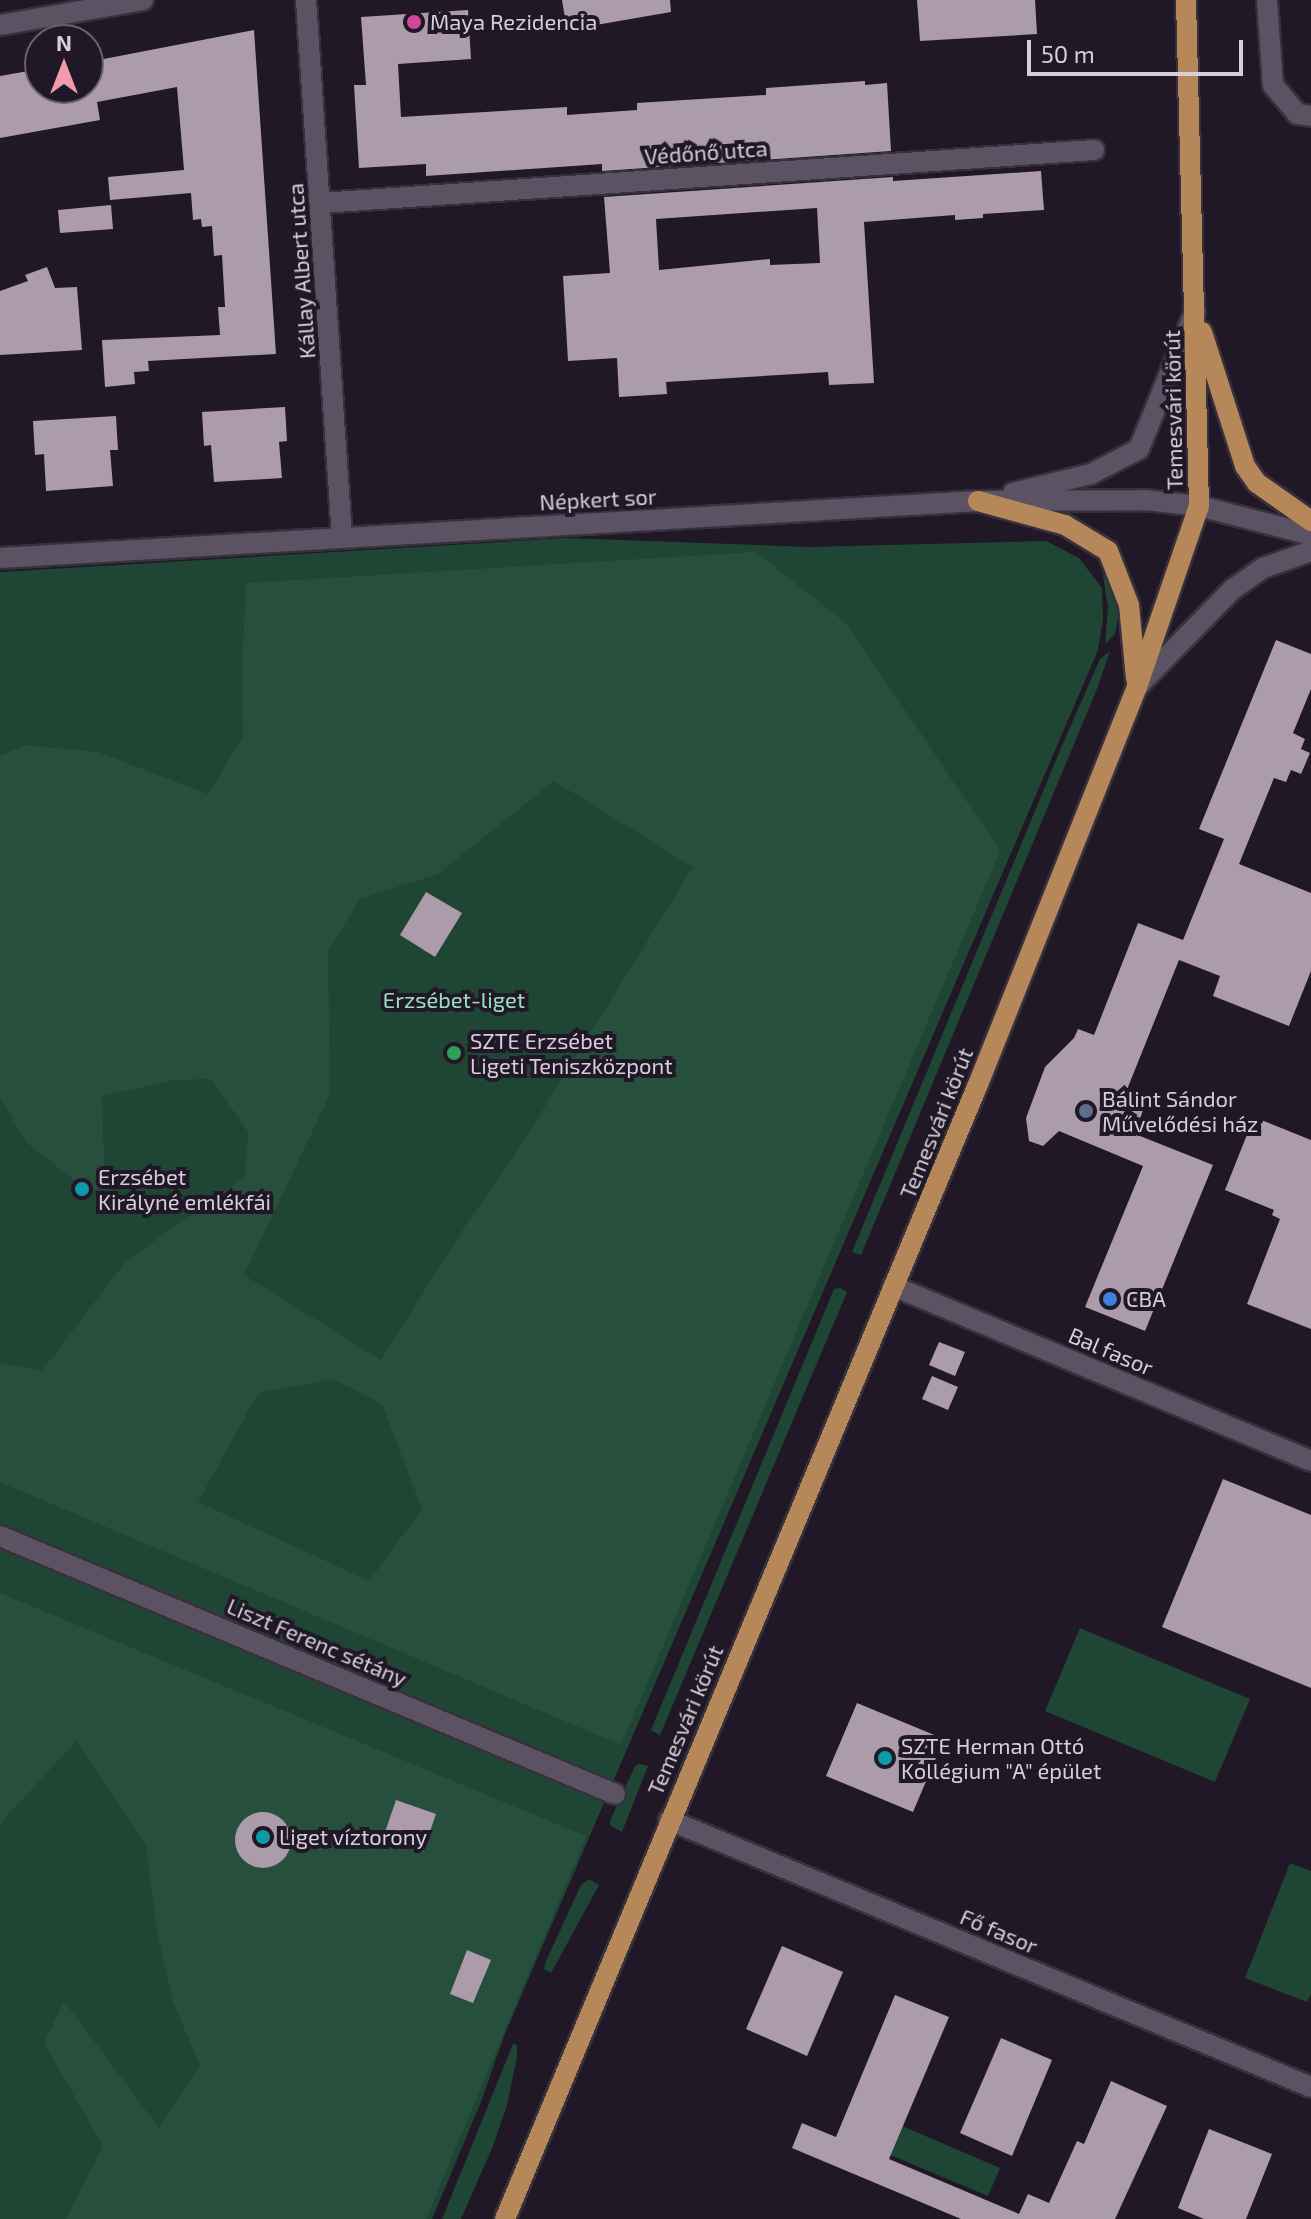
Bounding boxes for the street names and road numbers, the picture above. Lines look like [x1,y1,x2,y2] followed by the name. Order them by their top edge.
[644,135,768,169] street label: Védőnő utca
[282,182,320,360] street label: Kállay Albert utca
[1158,330,1188,490] street label: Temesvári körút
[539,483,657,515] street label: Népkert sor
[894,1044,978,1202] street label: Temesvári körút
[1064,1321,1158,1381] street label: Bal fasor
[223,1592,411,1692] street label: Liszt Ferenc sétány
[642,1641,728,1799] street label: Temesvári körút
[956,1903,1042,1959] street label: Fő fasor

